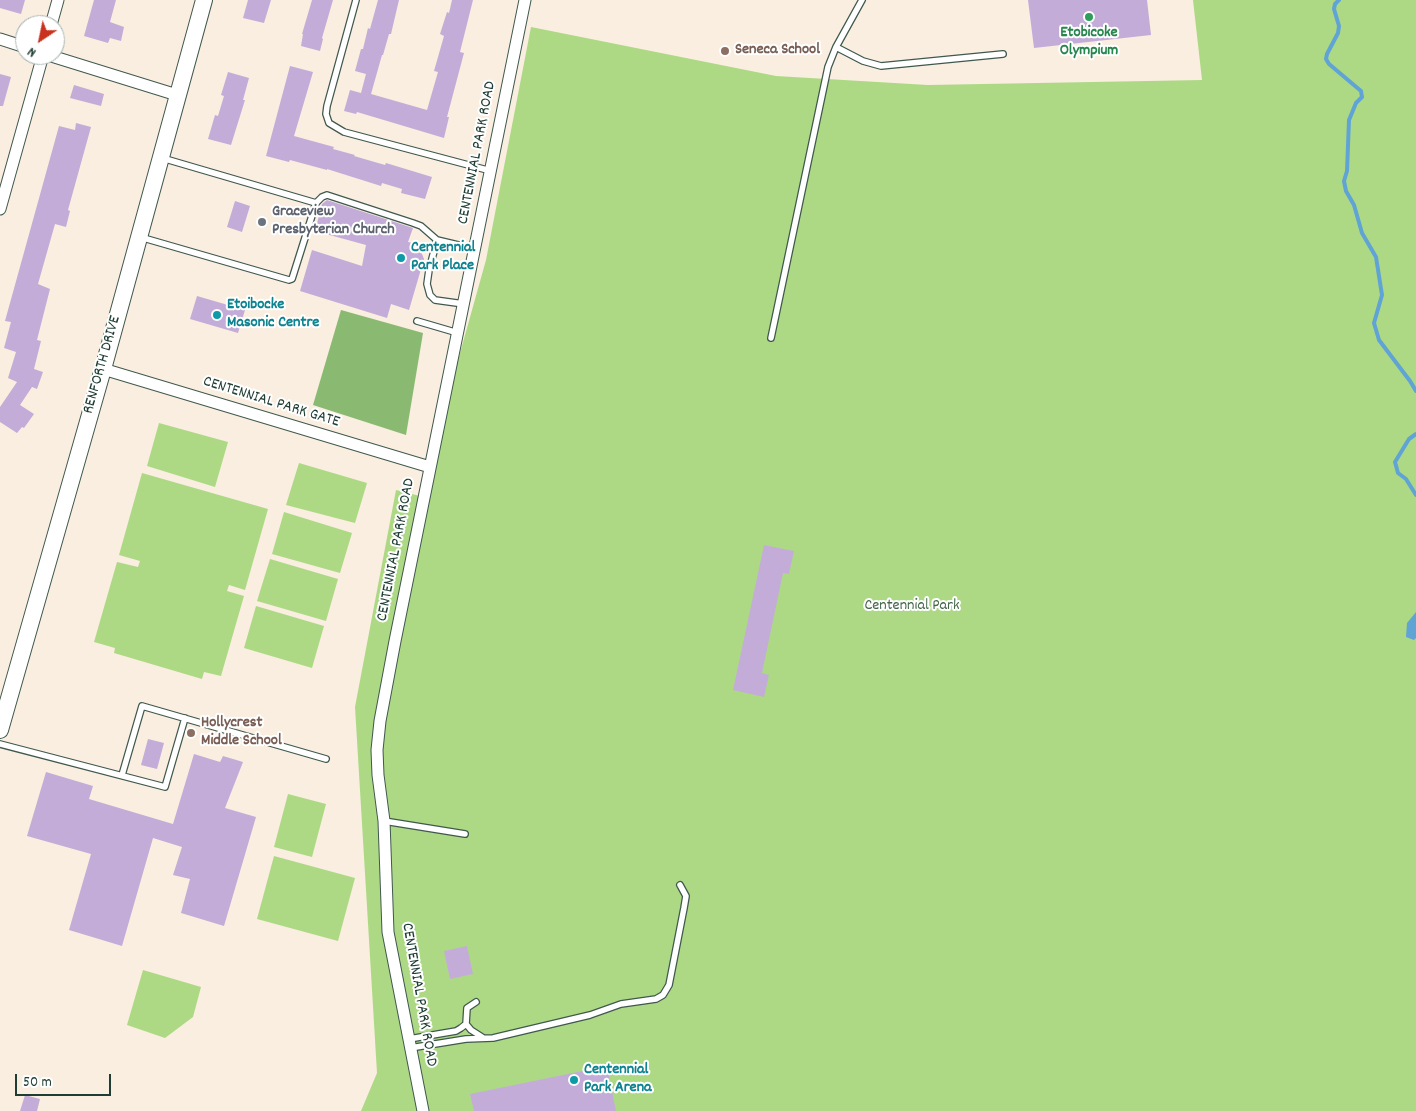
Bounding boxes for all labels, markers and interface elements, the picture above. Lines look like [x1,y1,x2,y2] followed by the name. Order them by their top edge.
[1083,11,1095,23] marker: Etobicoke Olympium
[15,15,65,65] north arrow
[1060,24,1118,62] place label: Etobicoke Olympium
[24,41,41,62] text: N
[735,41,820,61] place label: Seneca School
[719,45,731,57] marker: Seneca School
[455,80,501,226] street label: CENTENNIAL PARK ROAD
[272,203,395,241] place label: Graceview Presbyterian Church
[256,216,268,228] marker: Graceview Presbyterian Church
[411,239,475,277] place label: Centennial Park Place
[395,252,407,264] marker: Centennial Park Place
[227,296,319,334] place label: Etoibocke Masonic Centre
[211,309,223,321] marker: Etoibocke Masonic Centre
[80,314,126,416] street label: RENFORTH DRIVE
[200,373,342,433] street label: CENTENNIAL PARK GATE
[374,477,420,623] street label: CENTENNIAL PARK ROAD
[864,597,960,617] park label: Centennial Park
[201,714,282,752] place label: Hollycrest Middle School
[185,727,197,739] marker: Hollycrest Middle School
[396,922,440,1068] street label: CENTENNIAL PARK ROAD
[584,1061,652,1099] place label: Centennial Park Arena
[18,1064,114,1096] scale bar
[23,1072,52,1094] text: 50 m
[568,1074,580,1086] marker: Centennial Park Arena

